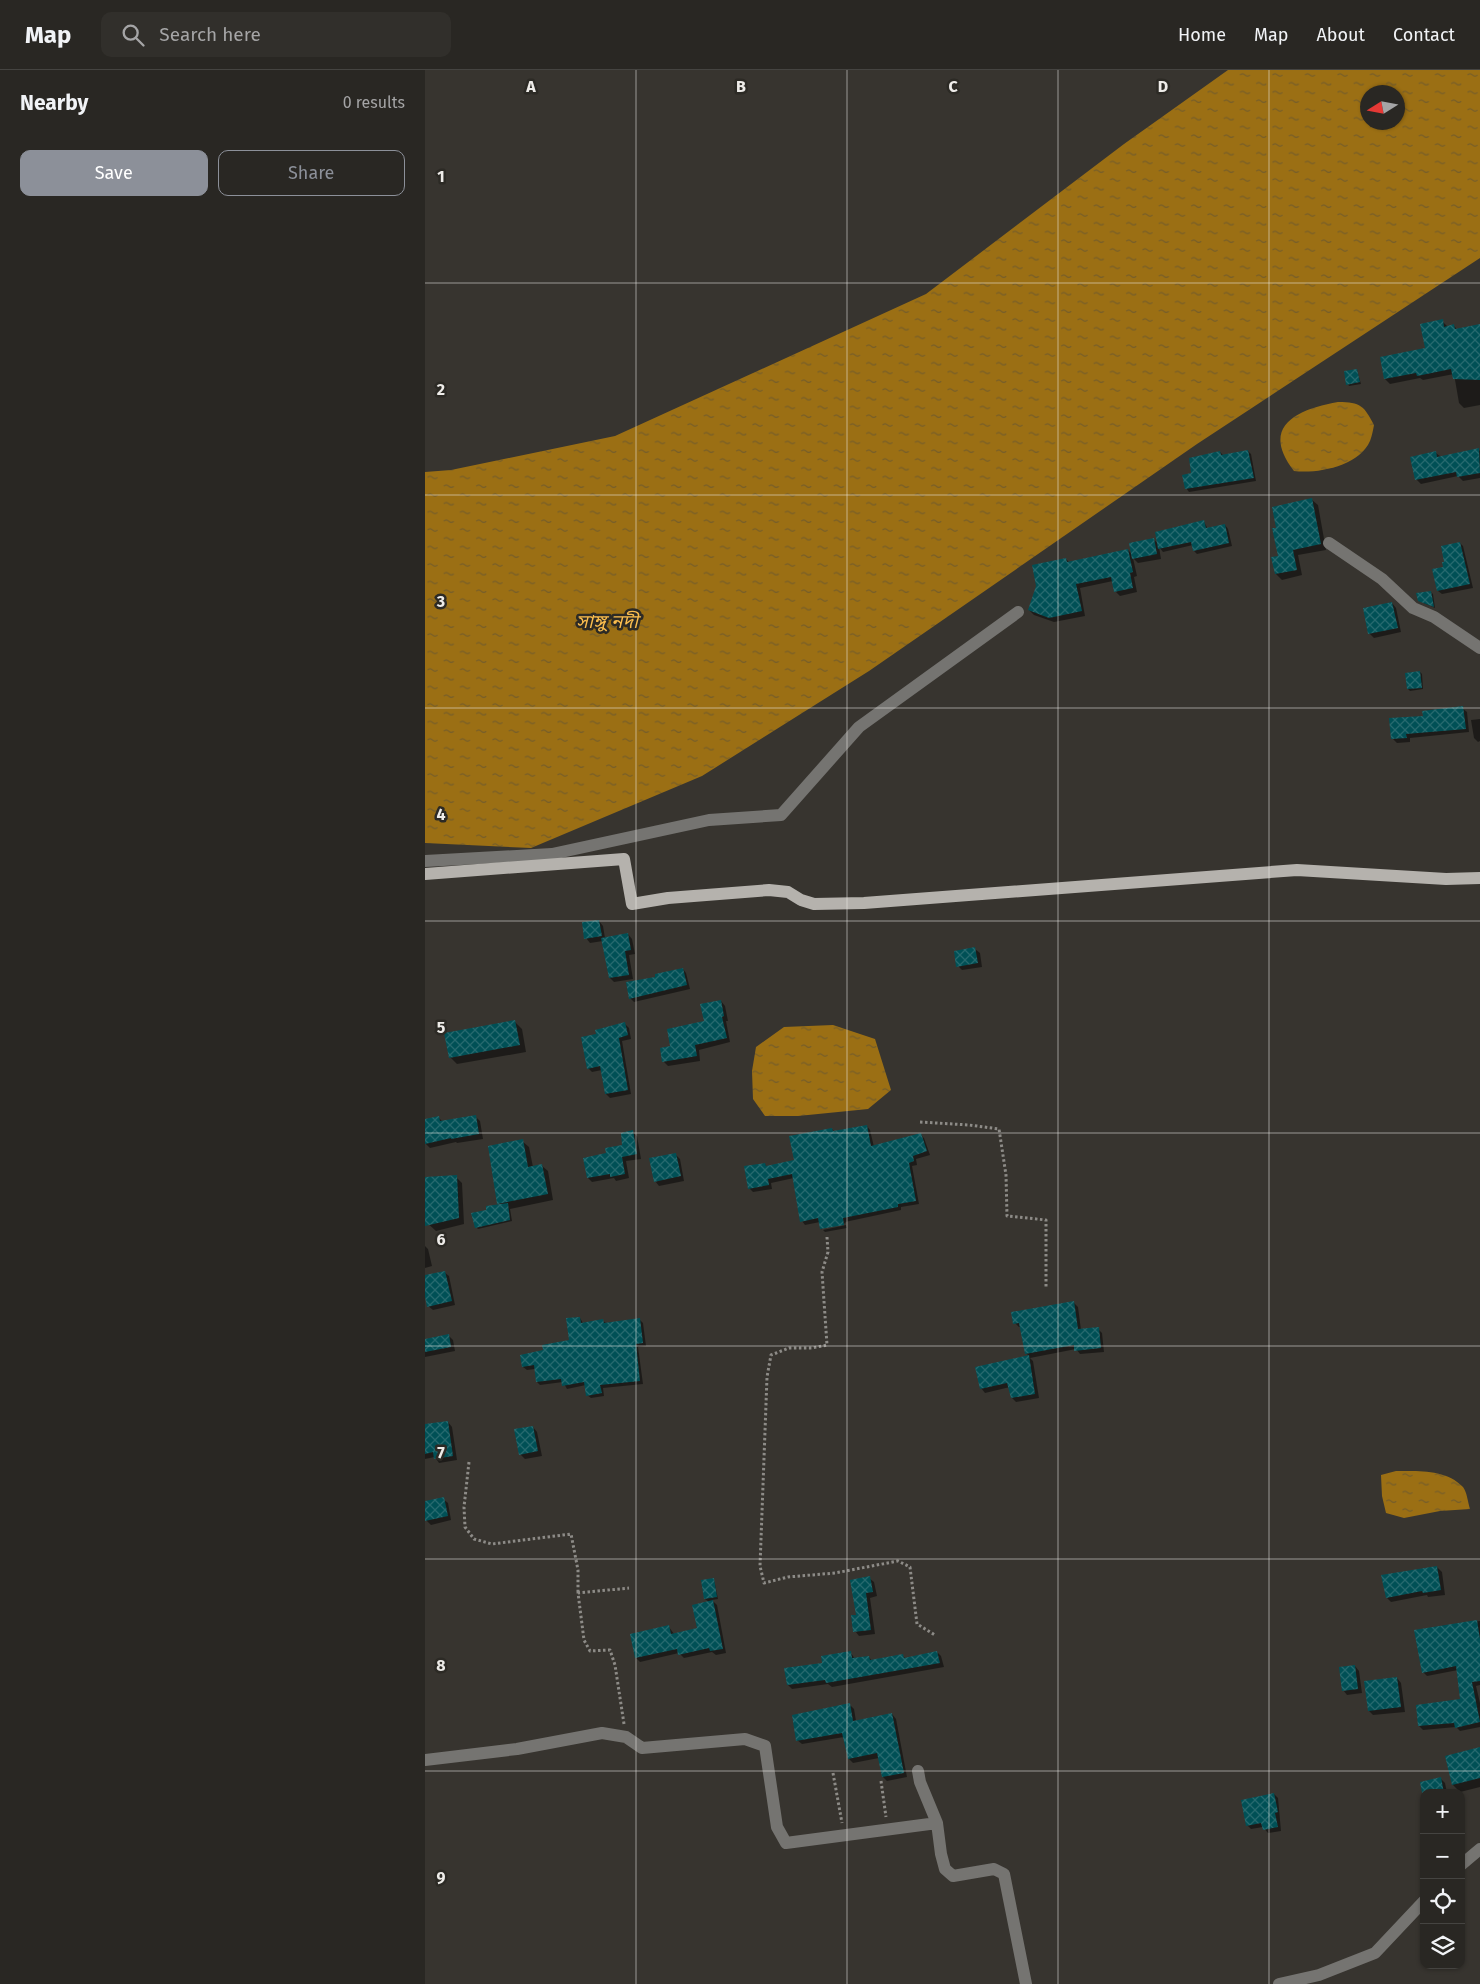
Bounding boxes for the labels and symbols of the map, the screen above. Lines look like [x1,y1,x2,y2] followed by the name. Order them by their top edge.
[525,77,536,96] text: A
[736,77,746,96] text: B
[948,77,958,96] text: C
[1158,77,1168,96] text: D
[1360,85,1405,130] north arrow
[437,167,445,186] text: 1
[437,380,445,399] text: 2
[436,592,445,611] text: 3
[576,610,642,633] water label: সাঙ্গু নদী
[436,805,446,824] text: 4
[437,1018,446,1037] text: 5
[436,1230,446,1249] text: 6
[437,1443,445,1462] text: 7
[436,1656,446,1675] text: 8
[437,1868,446,1887] text: 9

